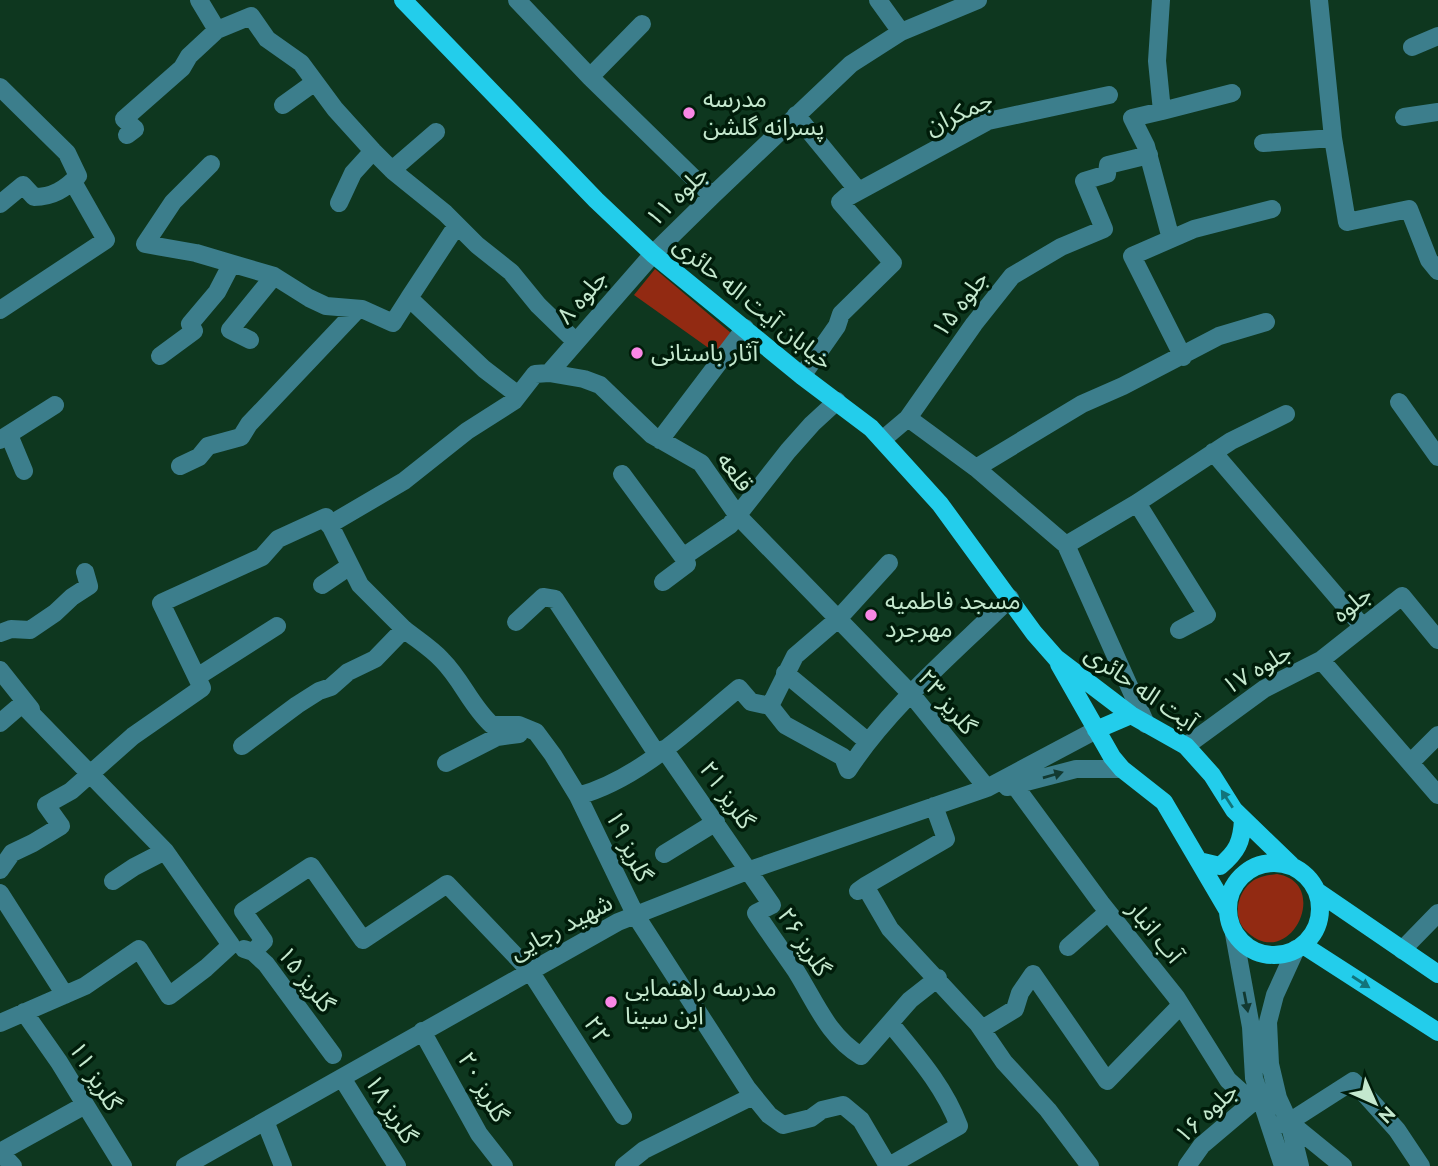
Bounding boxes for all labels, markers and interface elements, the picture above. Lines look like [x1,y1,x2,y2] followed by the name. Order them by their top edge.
[703,84,824,142] place label: مدرسه پسرانه گلشن
[920,84,997,141] street label: جمکران
[681,105,697,121] marker: مدرسه پسرانه گلشن
[639,159,714,232] street label: جلوه ۱۱
[668,230,839,376] street label: خیابان آیت اله حائری
[550,264,613,330] street label: جلوه ۸
[925,265,994,343] street label: جلوه ۱۵
[651,338,759,367] place label: آثار باستانی
[629,345,645,361] marker: آثار باستانی
[711,446,760,497] street label: قلعه
[1326,579,1377,628] street label: جلوه
[885,586,1021,643] place label: مسجد فاطمیه مهرجرد
[863,607,879,623] marker: مسجد فاطمیه مهرجرد
[1217,637,1297,701] street label: جلوه ۱۷
[1080,638,1204,737] street label: آیت اله حائری
[912,663,984,741] street label: گلریز ۲۳
[694,755,762,835] street label: گلریز ۲۱
[1043,770,1064,780] one-way arrow
[1220,789,1233,808] one-way arrow
[600,805,660,887] street label: گلریز ۱۹
[504,887,617,966] street label: شهید رجایی
[1121,894,1190,969] street label: آب انبار
[772,902,838,982] street label: گلریز ۲۶
[272,940,342,1018] street label: گلریز ۱۵
[625,973,777,1030] place label: مدرسه راهنمایی ابن سینا
[1351,975,1370,988] one-way arrow
[1240,991,1251,1013] one-way arrow
[603,994,619,1010] marker: مدرسه راهنمایی ابن سینا
[578,1010,617,1049] street label: ۲۲
[63,1036,128,1117] street label: گلریز ۱۱
[452,1047,516,1128] street label: گلریز ۲۰
[1340,1068,1410,1138] north arrow
[359,1069,424,1150] street label: گلریز ۱۸
[1168,1076,1243,1149] street label: جلوه ۱۶
[1374,1102,1400,1128] text: N

